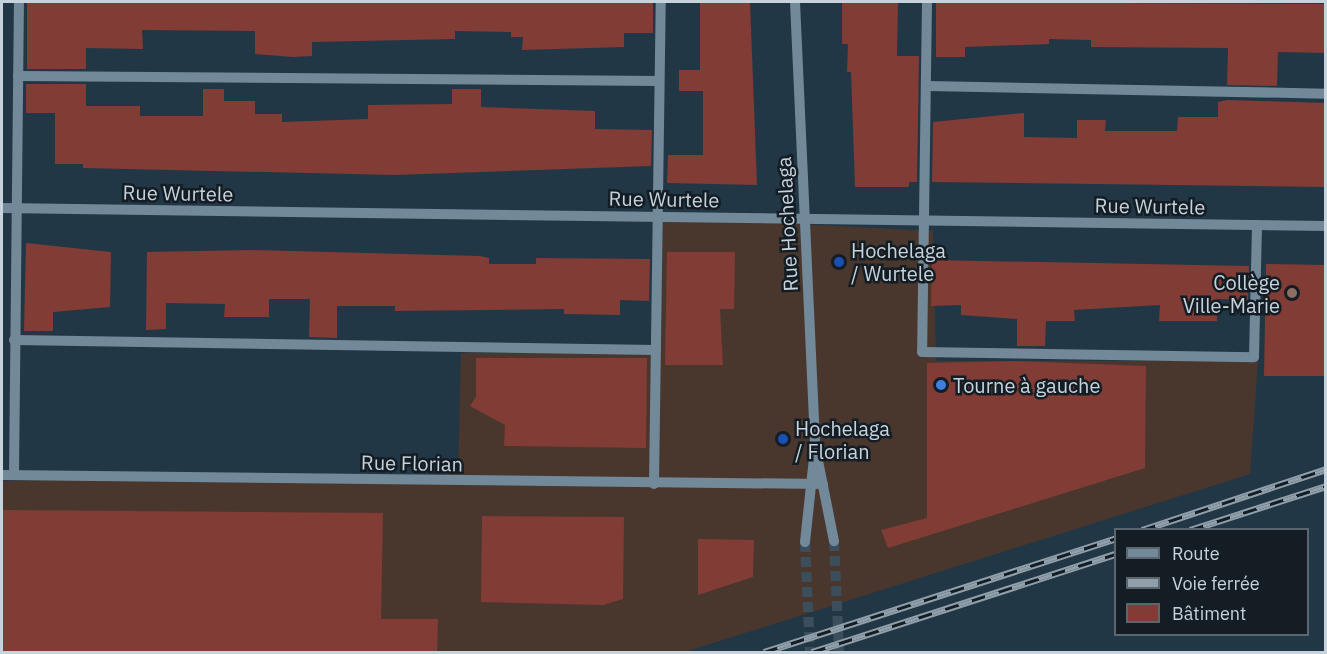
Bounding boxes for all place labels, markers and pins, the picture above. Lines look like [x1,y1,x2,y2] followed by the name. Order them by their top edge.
[851,238,946,285] place label: Hochelaga / Wurtele
[832,255,846,269] marker: Hochelaga / Wurtele
[1183,270,1280,317] place label: Collège Ville-Marie
[1285,286,1299,300] marker: Collège Ville-Marie
[953,373,1100,397] place label: Tourne à gauche
[934,378,948,392] marker: Tourne à gauche
[795,416,890,463] place label: Hochelaga / Florian
[776,432,790,446] marker: Hochelaga / Florian

